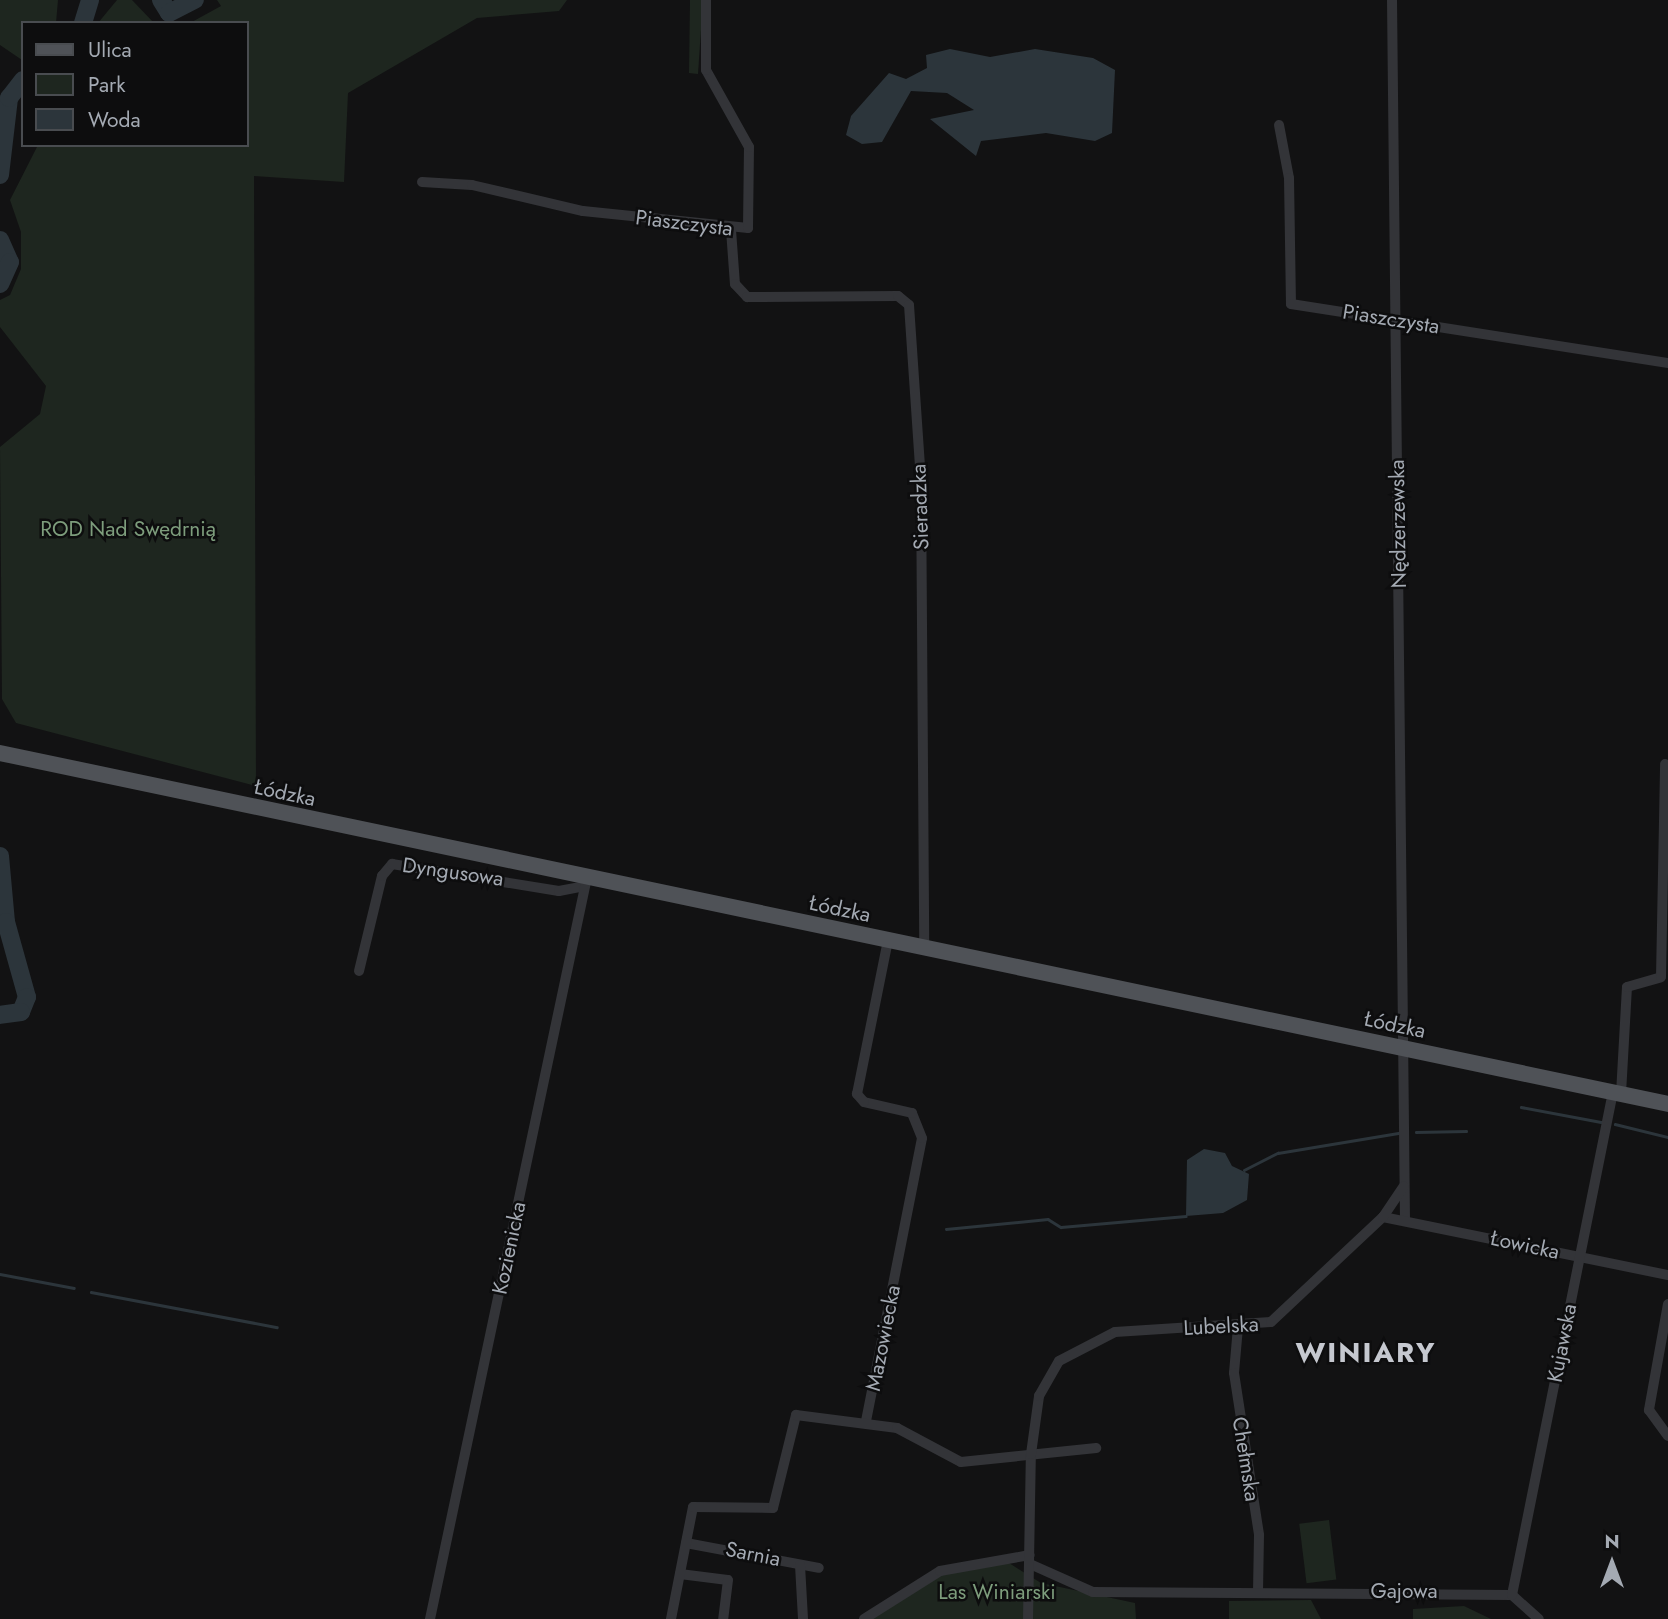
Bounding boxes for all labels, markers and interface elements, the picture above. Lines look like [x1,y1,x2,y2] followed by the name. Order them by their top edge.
[21,21,248,147] legend
[88,35,132,65] text: Ulica
[88,70,125,100] text: Park
[88,105,141,135] text: Woda
[634,205,734,241] street label: Piaszczysta
[1341,299,1441,339] street label: Piaszczysta
[1384,459,1412,589] street label: Nędzerzewska
[906,464,934,550] street label: Sieradzka
[40,516,216,542] park label: ROD Nad Swędrnią
[252,774,318,812] street label: Łódzka
[401,852,505,892] street label: Dyngusowa
[807,890,873,928] street label: Łódzka
[1362,1006,1428,1044] street label: Łódzka
[487,1199,531,1297] street label: Kozienicka
[1488,1225,1562,1265] street label: Łowicka
[860,1283,906,1393] street label: Mazowiecka
[1542,1302,1582,1384] street label: Kujawska
[1183,1311,1259,1341] street label: Lubelska
[1296,1336,1436,1370] district label: WINIARY
[1227,1415,1265,1503] street label: Chełmska
[1577,1528,1647,1598] north arrow
[1604,1528,1620,1555] text: N
[723,1536,783,1572] street label: Sarnia
[1370,1578,1438,1604] street label: Gajowa
[938,1579,1056,1605] park label: Las Winiarski

